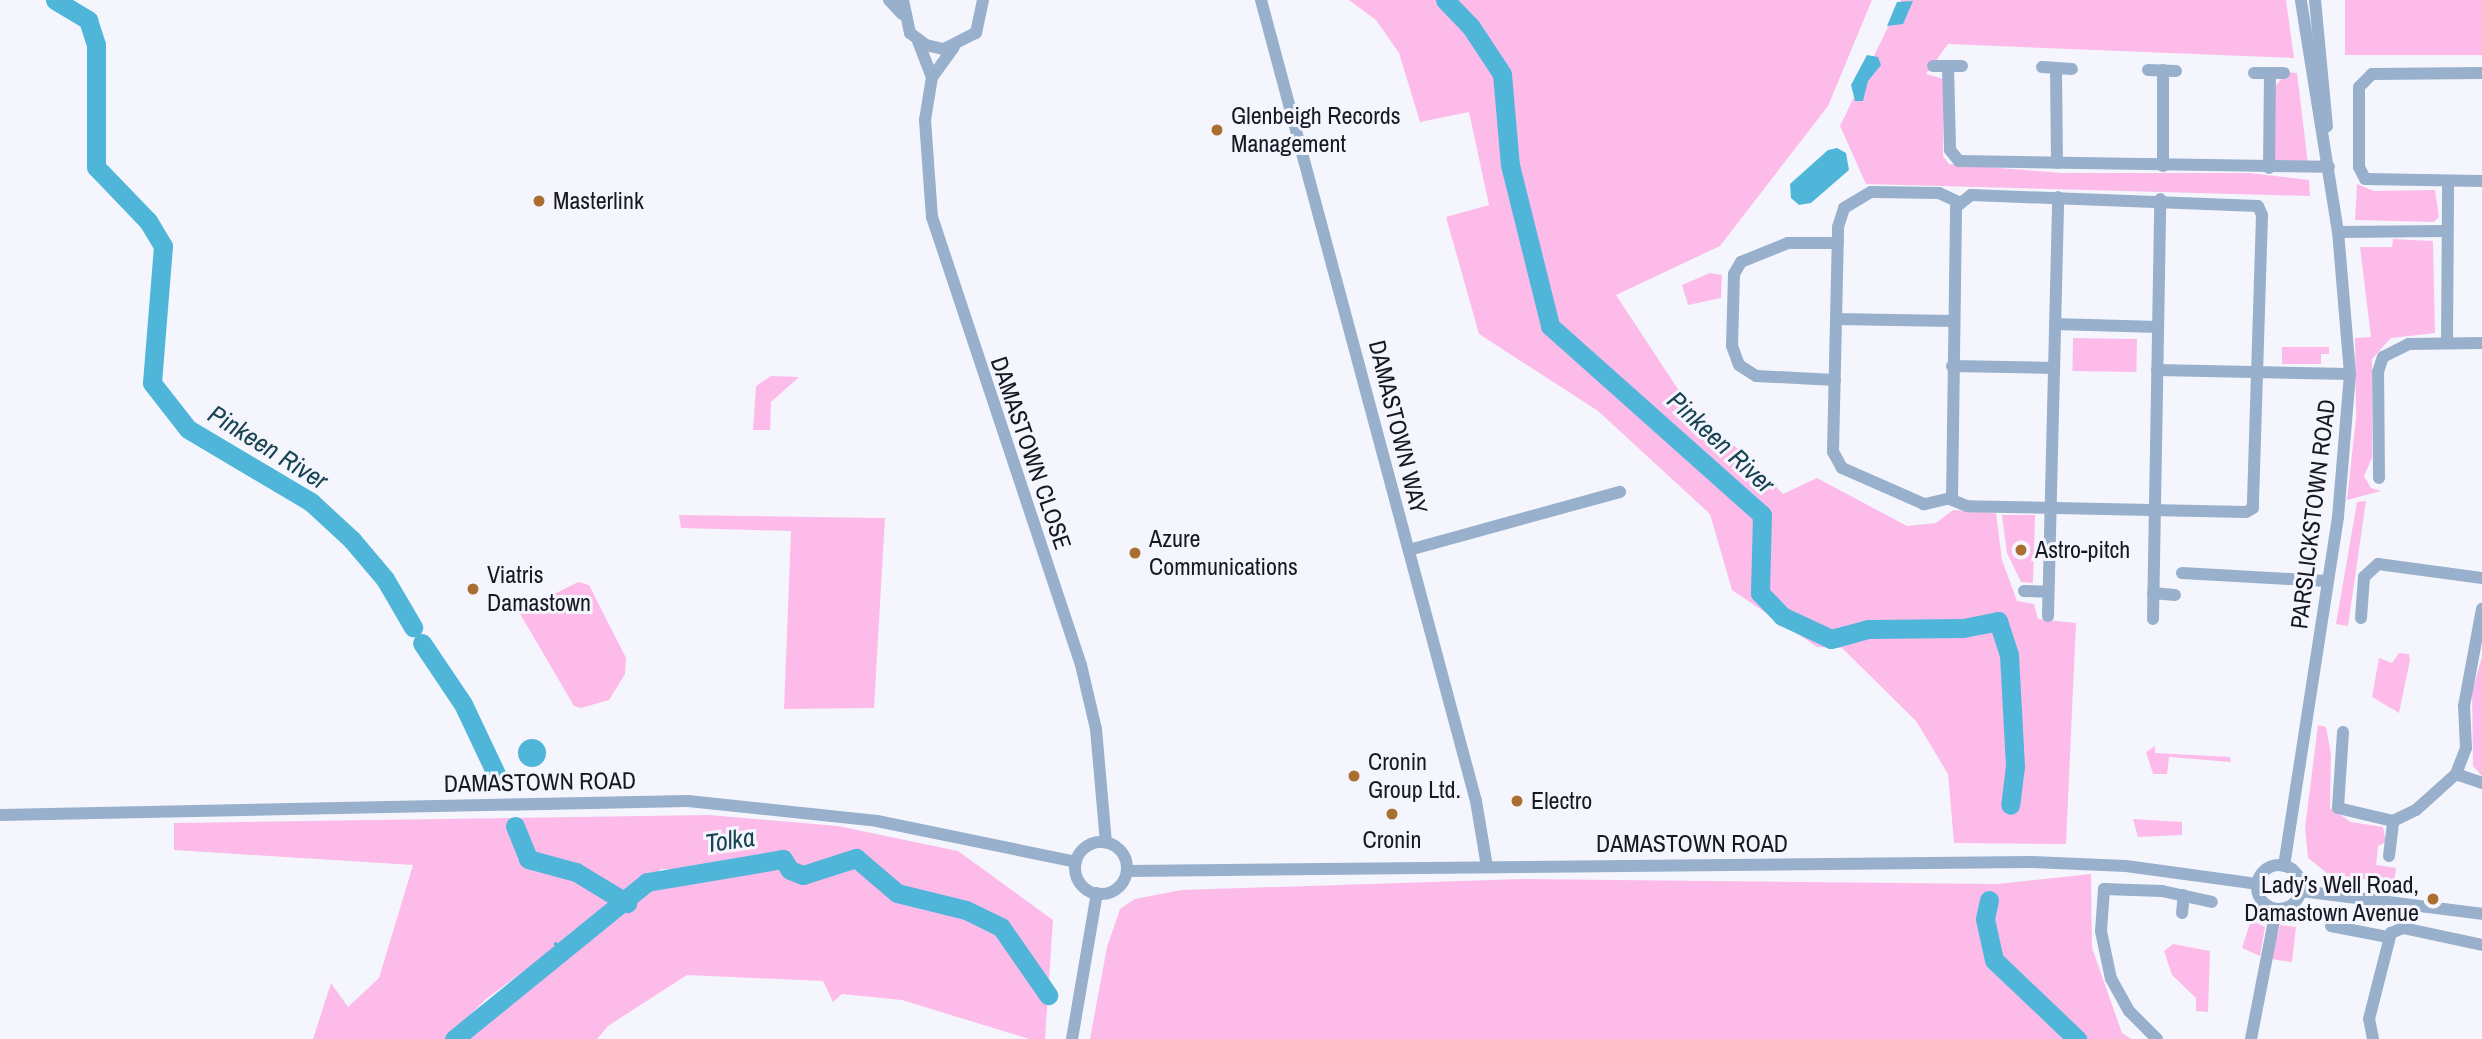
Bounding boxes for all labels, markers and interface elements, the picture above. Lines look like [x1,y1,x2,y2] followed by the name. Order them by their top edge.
[1231,102,1401,158] place label: Glenbeigh Records Management
[1209,122,1225,138] marker: Glenbeigh Records Management
[553,187,644,215] place label: Masterlink
[531,193,547,209] marker: Masterlink
[1363,337,1433,517] street label: DAMASTOWN WAY
[985,353,1077,553] street label: DAMASTOWN CLOSE
[1661,385,1781,499] water label: Pinkeen River
[202,398,334,496] water label: Pinkeen River
[2285,398,2341,630] street label: PARSLICKSTOWN ROAD
[1149,525,1298,581] place label: Azure Communications
[2035,536,2130,564] place label: Astro-pitch
[2013,542,2029,558] marker: Astro-pitch
[1127,545,1143,561] marker: Azure Communications
[487,561,591,617] place label: Viatris Damastown
[465,581,481,597] marker: Viatris Damastown
[1368,748,1461,804] place label: Cronin Group Ltd.
[444,766,636,798] street label: DAMASTOWN ROAD
[1346,768,1362,784] marker: Cronin Group Ltd.
[1531,787,1592,815] place label: Electro
[1509,793,1525,809] marker: Electro
[1384,806,1400,822] marker: Cronin
[703,821,757,859] water label: Tolka
[1362,826,1422,854] place label: Cronin
[1596,830,1788,858] street label: DAMASTOWN ROAD
[2243,871,2419,927] place label: Lady’s Well Road, Damastown Avenue
[2425,891,2441,907] marker: Lady’s Well Road, Damastown Avenue

